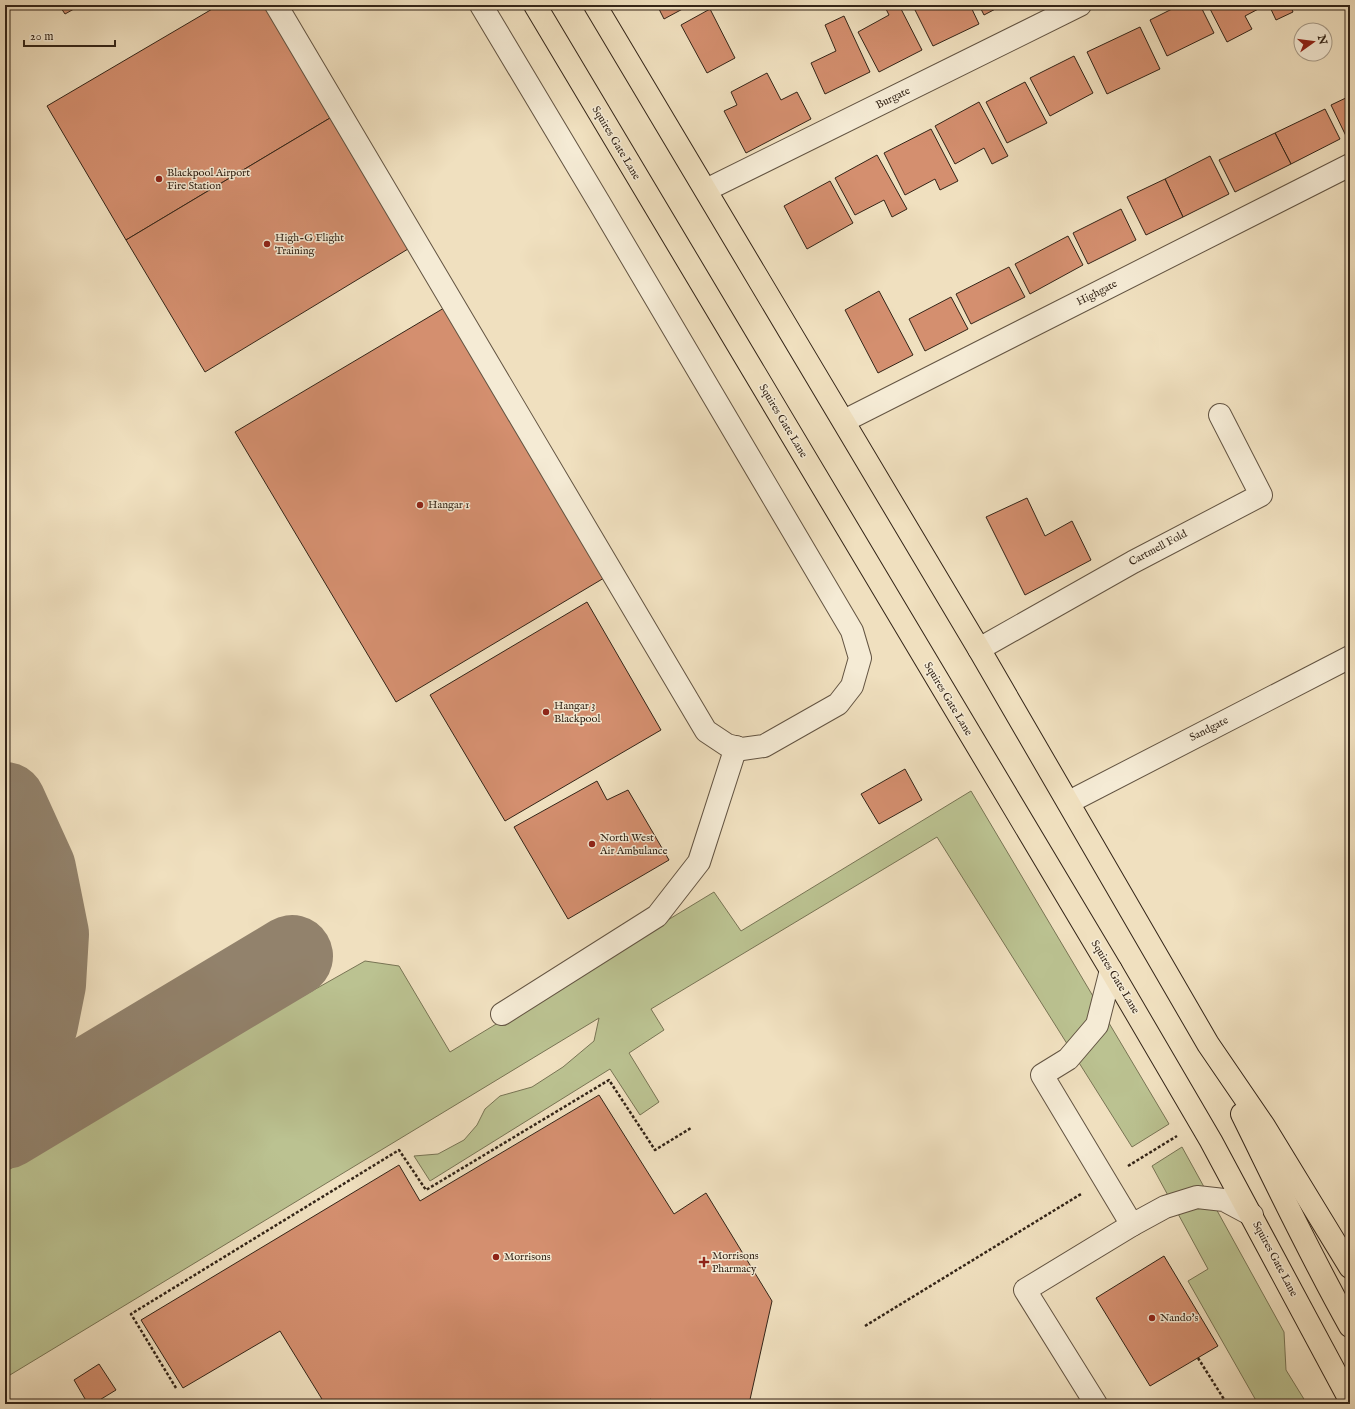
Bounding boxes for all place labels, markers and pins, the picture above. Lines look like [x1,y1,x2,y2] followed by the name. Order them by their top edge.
[167,166,250,193] place label: Blackpool Airport Fire Station
[154,174,164,184] marker: Blackpool Airport Fire Station
[275,231,344,258] place label: High-G Flight Training
[262,239,272,249] marker: High-G Flight Training
[428,498,469,512] place label: Hangar 1
[415,500,425,510] marker: Hangar 1
[554,699,600,726] place label: Hangar 3 Blackpool
[541,707,551,717] marker: Hangar 3 Blackpool
[599,831,668,858] place label: North West Air Ambulance
[587,839,597,849] marker: North West Air Ambulance
[712,1249,759,1276] place label: Morrisons Pharmacy
[504,1250,551,1264] place label: Morrisons
[491,1252,501,1262] marker: Morrisons
[699,1257,709,1267] marker: Morrisons Pharmacy
[1160,1311,1199,1325] place label: Nando's
[1147,1313,1157,1323] marker: Nando's

